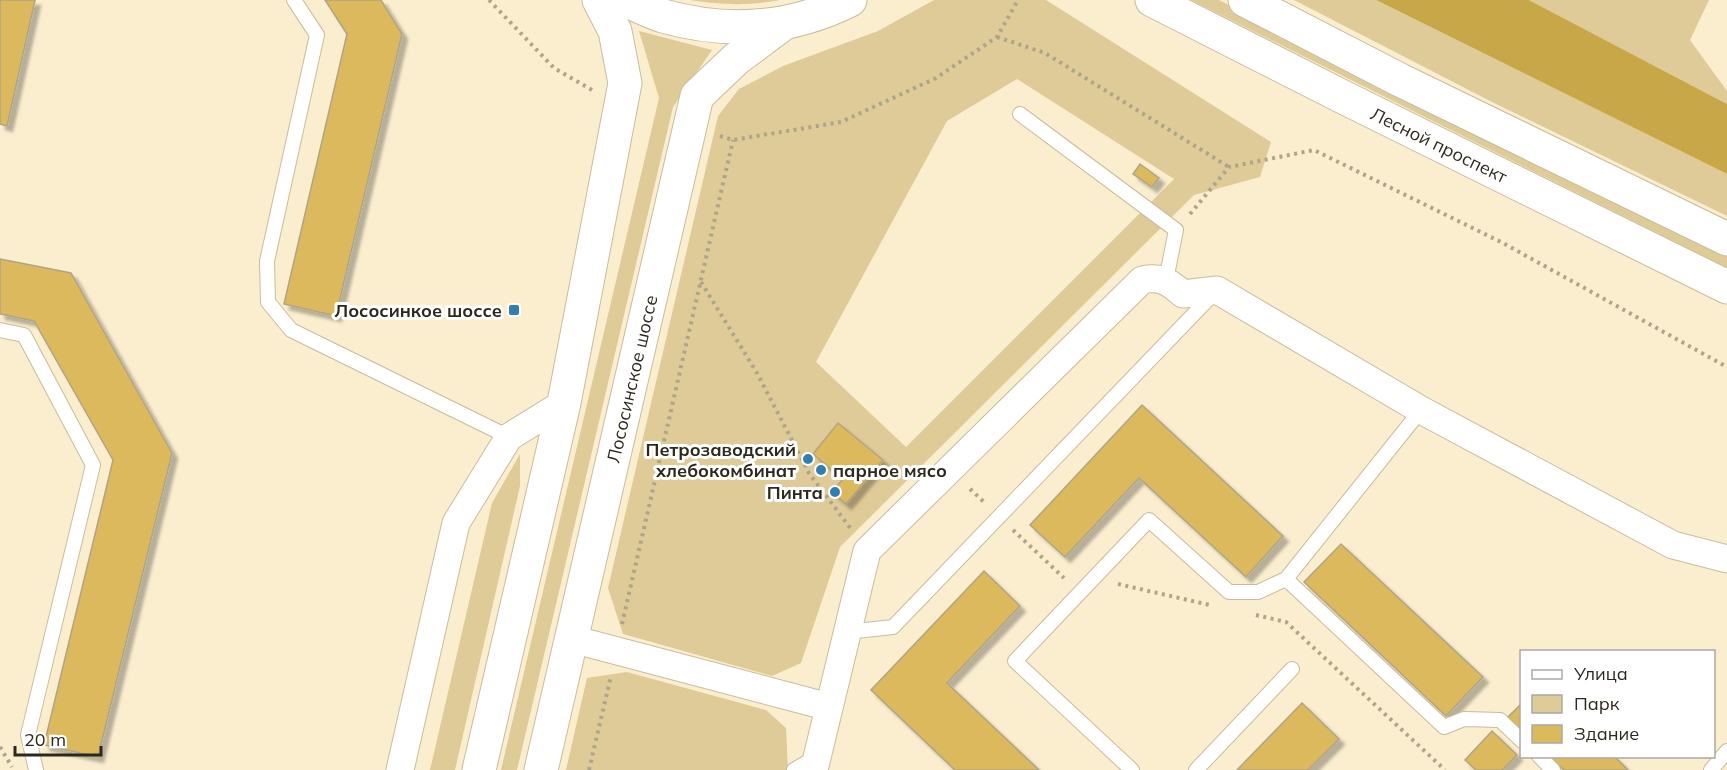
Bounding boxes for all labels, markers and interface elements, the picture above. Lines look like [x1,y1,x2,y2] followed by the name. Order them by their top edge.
[1367,102,1512,188] street label: Лесной проспект
[602,293,663,465] street label: Лососинское шоссе
[334,299,502,322] place label: Лососинкое шоссе
[507,303,521,317] marker: Лососинкое шоссе
[646,438,796,482] place label: Петрозаводский хлебокомбинат
[801,452,815,466] marker: Петрозаводский хлебокомбинат
[833,459,947,482] place label: парное мясо
[814,463,828,477] marker: парное мясо
[767,481,823,504] place label: Пинта
[828,485,842,499] marker: Пинта
[1520,650,1715,758] legend
[1573,662,1628,685] text: Улица
[1574,692,1620,715] text: Парк
[15,719,100,757] scale bar
[1574,722,1639,745] text: Здание
[24,728,66,751] text: 20 m

